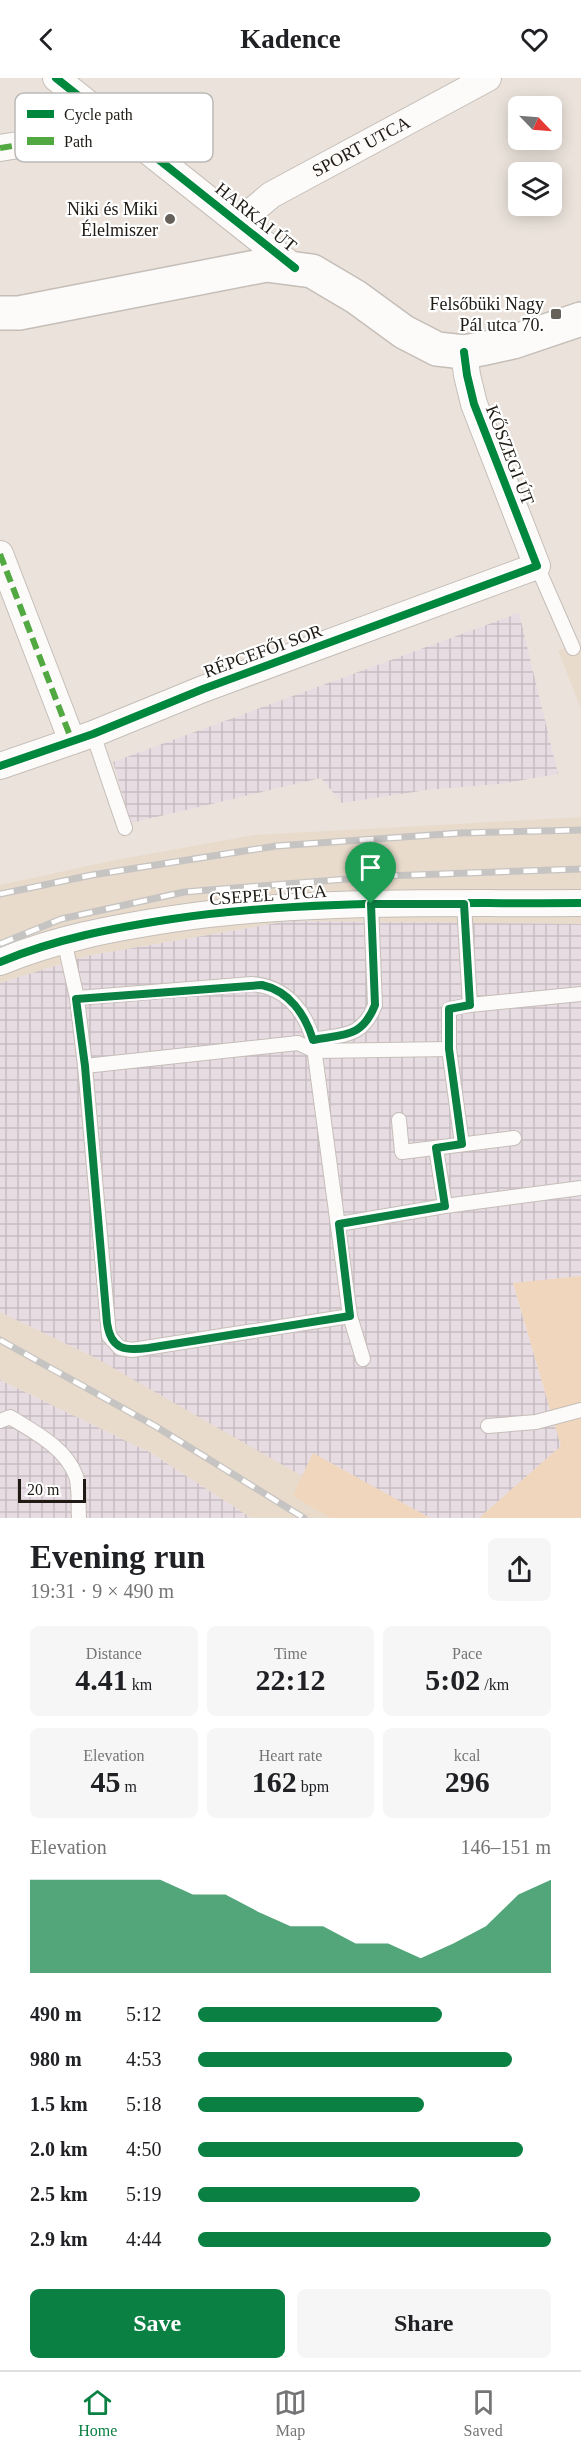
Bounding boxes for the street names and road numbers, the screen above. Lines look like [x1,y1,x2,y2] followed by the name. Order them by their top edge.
[309,112,413,181] street label: SPORT UTCA
[211,177,301,256] street label: HARKAI ÚT
[482,402,539,508] street label: KŐSZEGI ÚT
[201,619,325,682] street label: RÉPCEFŐI SOR
[209,881,327,909] street label: CSEPEL UTCA

